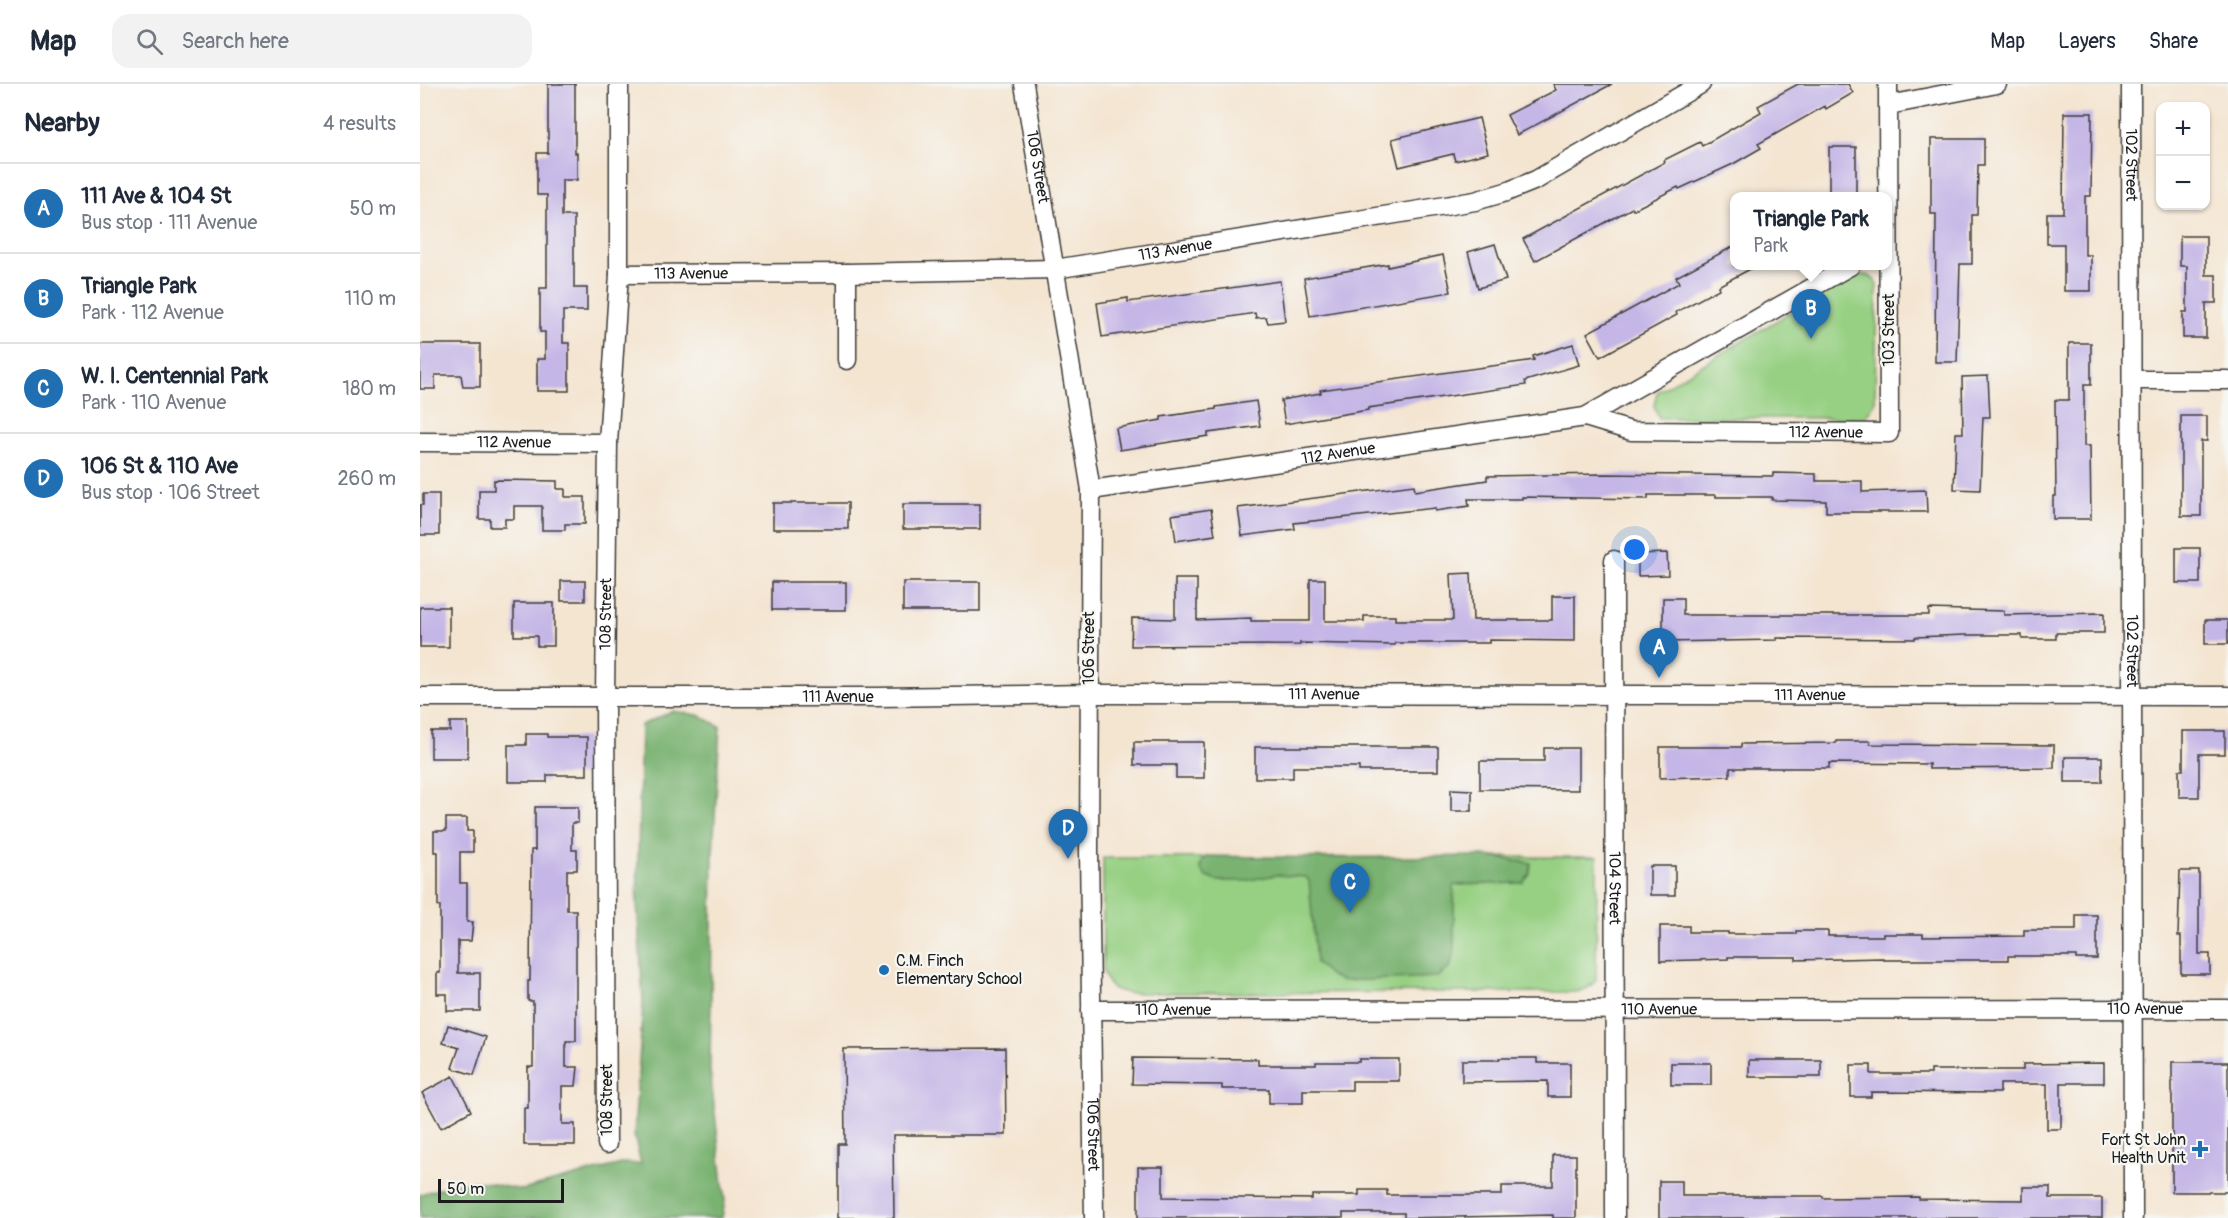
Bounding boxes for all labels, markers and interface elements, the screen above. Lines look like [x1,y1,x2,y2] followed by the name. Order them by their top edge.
[112,14,532,68] search box
[30,24,76,59] text: Map
[133,25,166,58] icon: search
[181,27,289,55] text: Search here
[1990,28,2025,55] text: Map
[2058,28,2116,55] text: Layers
[2149,28,2198,55] text: Share
[2156,102,2210,210] map controls
[2156,102,2210,156] button: +
[24,107,100,139] text: Nearby
[323,111,396,136] text: 4 results
[2121,128,2141,202] street label: 102 Street
[1022,129,1054,205] street label: 106 Street
[2156,156,2210,210] button: −
[81,182,231,210] text: 111 Ave & 104 St
[1730,192,1892,270] popup
[37,196,50,221] text: A
[349,196,396,221] text: 50 m
[1753,205,1869,233] text: Triangle Park
[81,210,257,235] text: Bus stop · 111 Avenue
[1753,233,1788,258] text: Park
[1137,234,1214,265] street label: 113 Avenue
[654,264,728,284] street label: 113 Avenue
[81,272,197,300] text: Triangle Park
[38,286,49,311] text: B
[345,286,396,311] text: 110 m
[1792,290,1830,339] pin: B
[1879,293,1899,366] street label: 103 Street
[81,300,224,325] text: Park · 112 Avenue
[81,362,268,390] text: W. I. Centennial Park
[37,376,50,401] text: C
[342,376,396,401] text: 180 m
[81,390,226,415] text: Park · 110 Avenue
[1789,422,1863,443] street label: 112 Avenue
[477,432,551,453] street label: 112 Avenue
[1300,438,1377,469] street label: 112 Avenue
[81,452,238,480] text: 106 St & 110 Ave
[37,466,50,491] text: D
[337,466,396,491] text: 260 m
[81,480,260,505] text: Bus stop · 106 Street
[1620,535,1649,564] your location
[596,577,616,650] street label: 108 Street
[1079,611,1099,685] street label: 106 Street
[2122,614,2142,688] street label: 102 Street
[1640,628,1678,678] pin: A
[1288,684,1360,704] street label: 111 Avenue
[1774,685,1846,705] street label: 111 Avenue
[802,687,874,707] street label: 111 Avenue
[1048,810,1088,859] pin: D
[1604,851,1625,925] street label: 104 Street
[1330,864,1370,913] pin: C
[896,951,1022,989] place label: C.M. Finch Elementary School
[877,963,891,977] marker: C.M. Finch Elementary School
[1621,999,1697,1020] street label: 110 Avenue
[2107,999,2183,1019] street label: 110 Avenue
[1135,1000,1211,1020] street label: 110 Avenue
[597,1063,617,1136] street label: 108 Street
[1082,1098,1103,1172] street label: 106 Street
[2101,1130,2187,1168] place label: Fort St John Health Unit
[2191,1140,2209,1158] marker: Fort St John Health Unit
[438,1176,564,1204] scale bar
[447,1179,484,1199] text: 50 m

